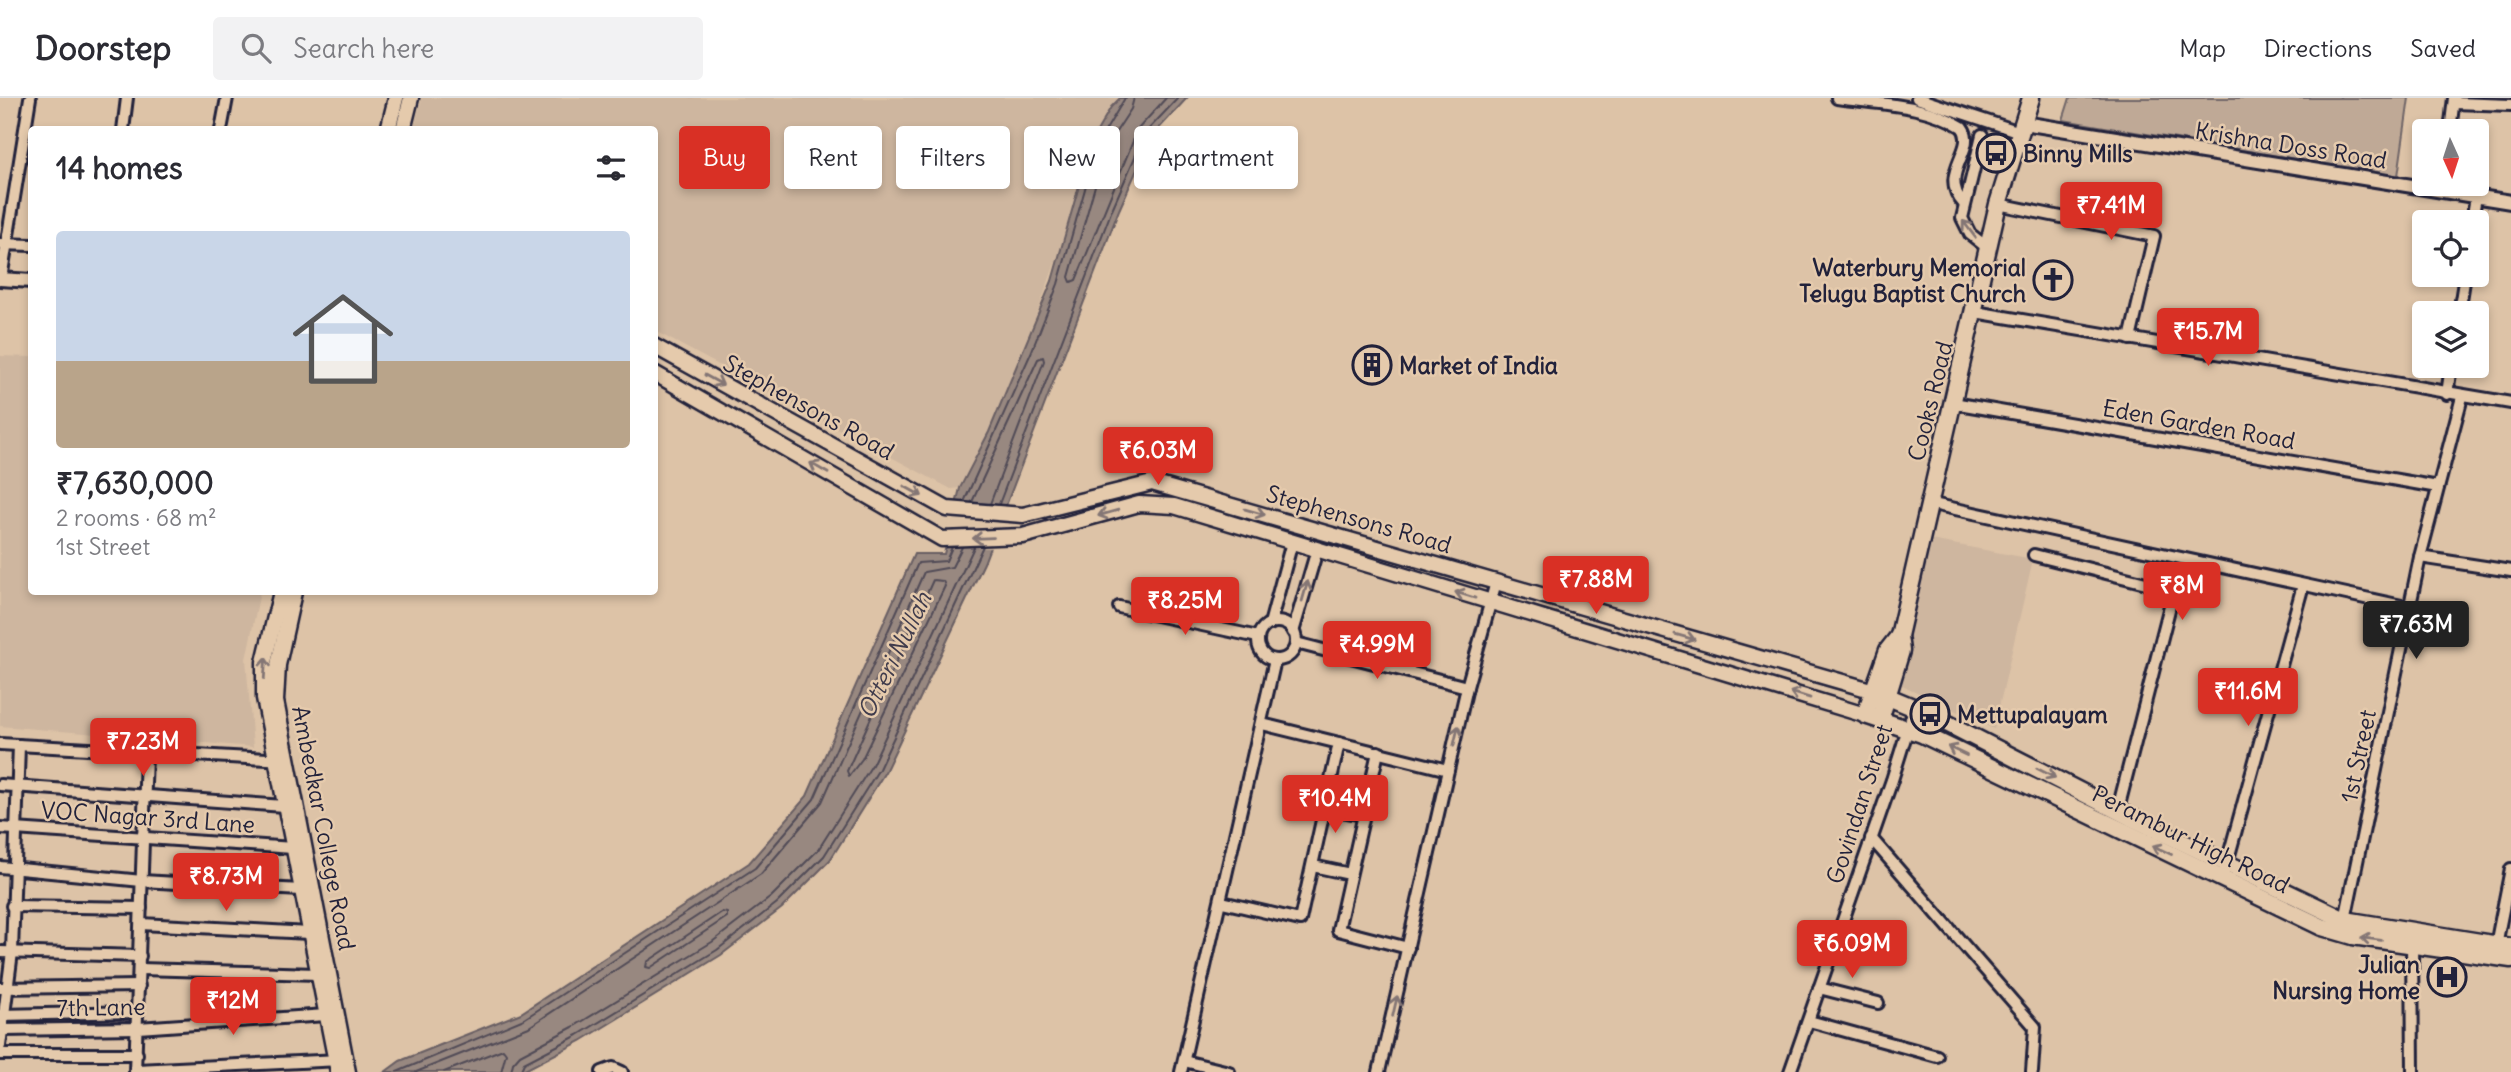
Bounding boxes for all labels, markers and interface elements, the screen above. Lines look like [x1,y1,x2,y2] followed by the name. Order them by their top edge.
[213,17,703,80] search box
[35,27,171,69] text: Doorstep
[237,29,275,67] icon: search
[293,32,434,65] text: Search here
[2179,33,2226,63] text: Map
[2264,33,2372,63] text: Directions
[2410,33,2476,63] text: Saved
[2193,116,2389,174] street label: Krishna Doss Road
[2412,119,2488,196] north arrow
[2412,119,2489,378] map controls
[679,126,770,189] chip: Buy
[784,126,882,189] chip: Rent
[896,126,1010,189] chip: Filters
[1024,126,1120,189] chip: New
[1134,126,1298,189] chip: Apartment
[1975,132,2017,174] bus stop icon: Binny Mills
[2023,139,2133,168] place label: Binny Mills
[56,149,183,187] text: 14 homes
[592,149,630,187] icon: filters
[2054,183,2168,242] pin: ₹7.41M
[2076,190,2146,219] text: ₹7.41M
[2412,210,2489,287] button: locate
[1962,220,1976,239] one-way arrow
[1799,253,2026,308] place label: Waterbury Memorial Telugu Baptist Church
[2032,259,2074,301] church icon: Waterbury Memorial Telugu Baptist Church
[280,276,406,402] icon: home
[2412,301,2489,378] button: layers
[2151,308,2265,368] pin: ₹15.7M
[2173,316,2243,345] text: ₹15.7M
[1901,338,1959,464] street label: Cooks Road
[1351,344,1393,386] building icon: Market of India
[718,348,900,466] street label: Stephensons Road
[1399,351,1558,380] place label: Market of India
[703,374,724,387] one-way arrow
[2100,393,2298,455] street label: Eden Garden Road
[1101,428,1215,487] pin: ₹6.03M
[1119,435,1197,464] text: ₹6.03M
[810,461,830,475] one-way arrow
[56,464,214,502] text: ₹7,630,000
[1263,479,1455,559] street label: Stephensons Road
[902,484,922,498] one-way arrow
[56,503,217,532] text: 2 rooms · 68 m²
[1097,507,1119,520] one-way arrow
[1243,507,1265,520] one-way arrow
[971,531,994,544] one-way arrow
[56,532,150,561] text: 1st Street
[1539,556,1653,616] pin: ₹7.88M
[2148,562,2216,622] pin: ₹8M
[1559,564,1633,593] text: ₹7.88M
[2159,570,2205,599] text: ₹8M
[1128,578,1242,637] pin: ₹8.25M
[1300,580,1313,602] one-way arrow
[1147,585,1223,614] text: ₹8.25M
[850,586,938,723] water label: Otteri Nullah
[1454,587,1476,600] one-way arrow
[2359,602,2473,661] pin: ₹7.63M
[2379,609,2453,638] text: ₹7.63M
[1320,622,1434,681] pin: ₹4.99M
[1339,629,1415,658] text: ₹4.99M
[1674,631,1696,644] one-way arrow
[259,657,272,680] one-way arrow
[2191,668,2305,728] pin: ₹11.6M
[2214,676,2282,705] text: ₹11.6M
[1789,688,1811,701] one-way arrow
[1909,693,1951,735] bus stop icon: Mettupalayam
[1957,700,2108,729] place label: Mettupalayam
[286,703,362,953] street label: Ambedkar College Road
[2334,707,2382,805] street label: 1st Street
[86,718,200,778] pin: ₹7.23M
[1820,720,1899,887] street label: Govindan Street
[1450,725,1463,748] one-way arrow
[106,726,180,755] text: ₹7.23M
[1947,744,1968,757] one-way arrow
[2035,766,2056,780] one-way arrow
[1278,776,1392,835] pin: ₹10.4M
[2088,779,2294,899] street label: Perambur High Road
[1298,783,1372,812] text: ₹10.4M
[40,795,256,839] street label: VOC Nagar 3rd Lane
[2152,843,2173,856] one-way arrow
[169,854,283,913] pin: ₹8.73M
[189,861,263,890] text: ₹8.73M
[1795,920,1909,980] pin: ₹6.09M
[1813,928,1891,957] text: ₹6.09M
[2360,932,2383,945] one-way arrow
[2272,950,2420,1005] place label: Julian Nursing Home
[2426,956,2468,998] hospital icon: Julian Nursing Home
[192,978,274,1037] pin: ₹12M
[206,985,260,1014] text: ₹12M
[56,992,146,1022] street label: 7th Lane
[1389,995,1402,1017] one-way arrow

